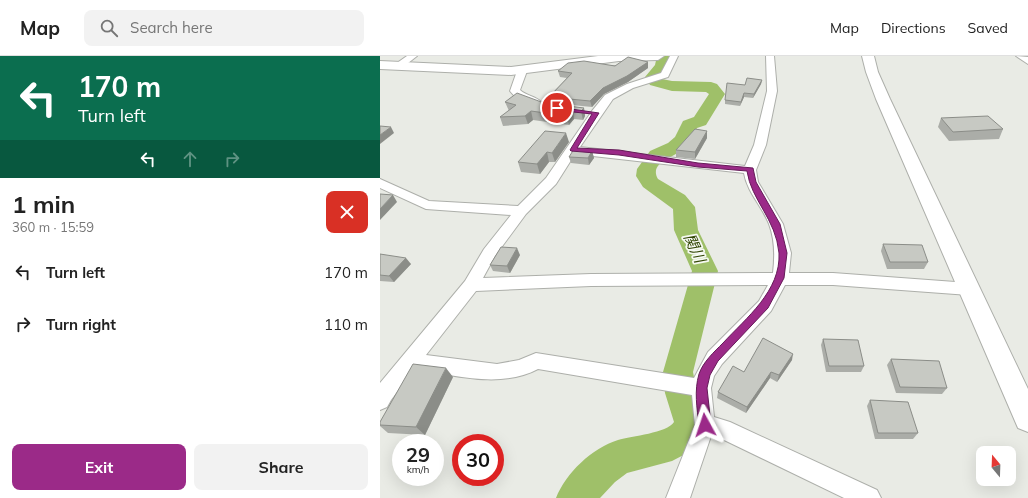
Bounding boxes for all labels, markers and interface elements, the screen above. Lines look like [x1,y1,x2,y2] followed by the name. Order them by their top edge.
[84,10,364,46] search box
[20,16,60,40] text: Map
[98,17,120,39] icon: search
[130,18,213,37] text: Search here
[830,19,859,37] text: Map
[881,19,946,37] text: Directions
[968,19,1008,37] text: Saved
[78,69,161,104] text: 170 m
[12,72,64,124] icon: left
[540,91,574,125] pin
[546,97,568,119] icon: arrive
[78,104,146,127] text: Turn left
[137,148,159,170] icon: left
[179,148,201,170] icon: ahead
[221,148,243,170] icon: right
[12,189,75,219] text: 1 min
[326,191,368,233] button: close
[12,219,94,235] text: 360 m · 15:59
[680,230,711,267] water label: 関川
[12,261,34,283] icon: left
[46,263,105,282] text: Turn left
[324,263,368,282] text: 170 m
[12,313,34,335] icon: right
[46,315,116,334] text: Turn right
[324,315,368,334] text: 110 m
[684,404,726,446] position arrow
[452,434,504,486] speed limit sign: 30
[406,442,430,467] text: 29
[12,444,186,490] button: Exit
[194,444,368,490] button: Share
[976,446,1016,486] north arrow
[976,446,1016,486] map controls
[407,463,429,476] text: km/h

